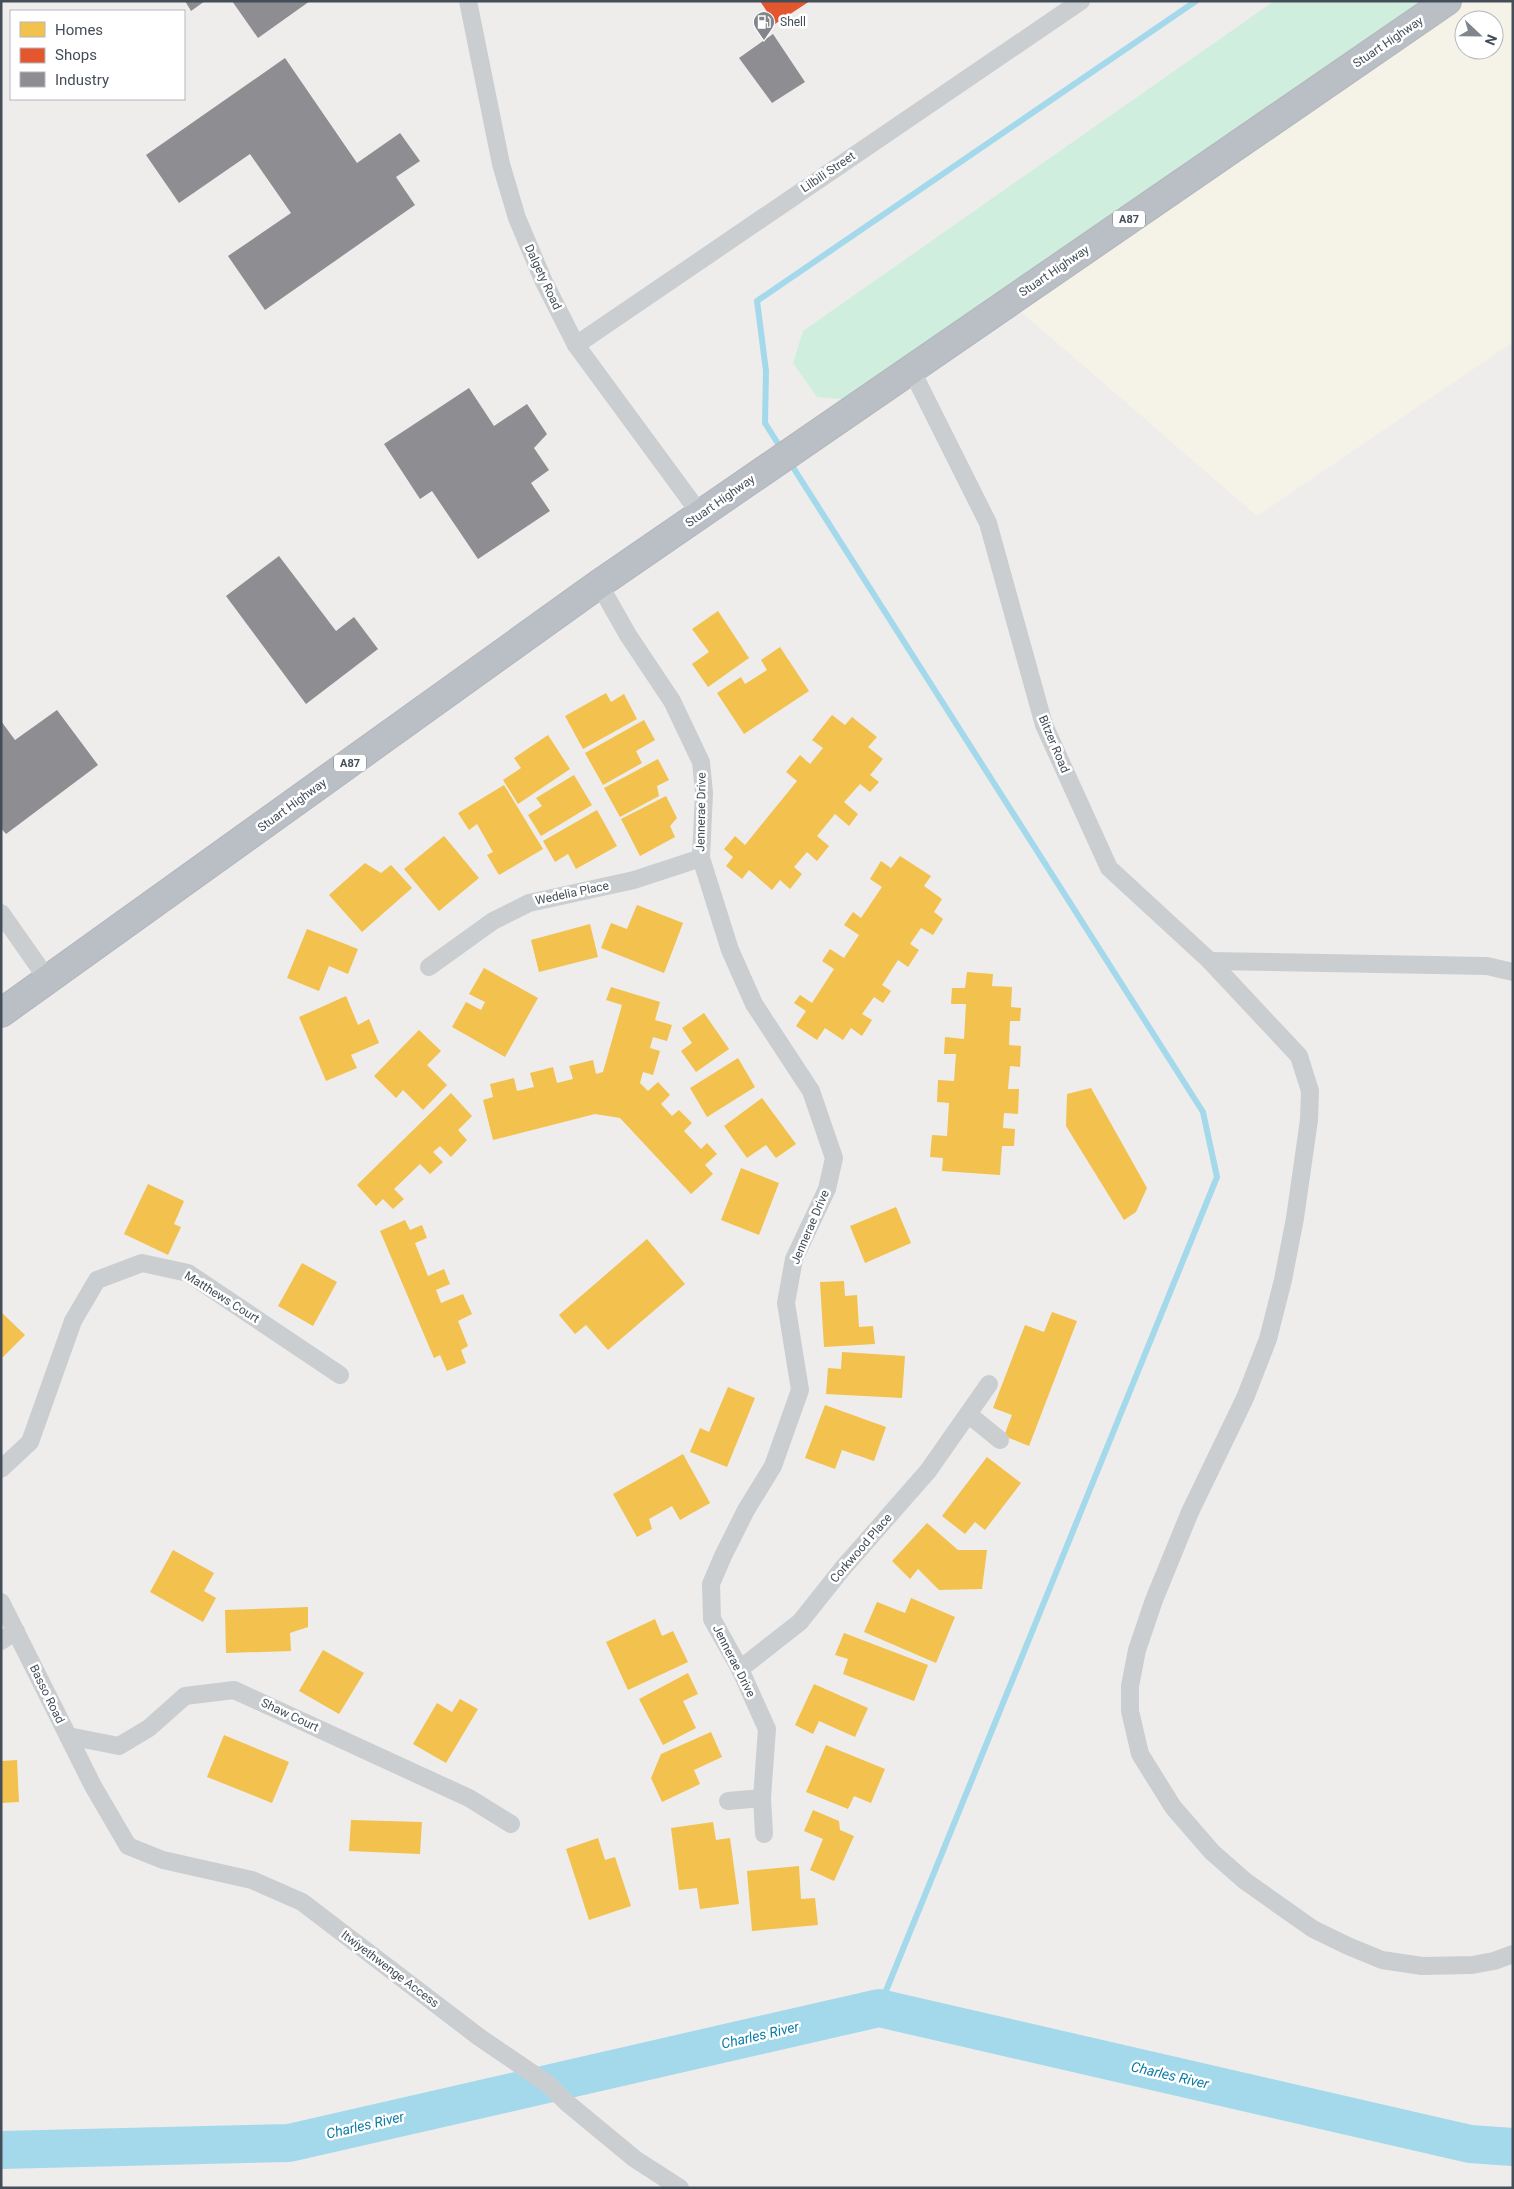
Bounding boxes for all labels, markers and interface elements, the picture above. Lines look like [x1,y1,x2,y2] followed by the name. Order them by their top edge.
[10,10,185,100] legend
[752,10,776,41] fuel station icon: Shell
[1454,10,1504,60] north arrow
[1350,13,1426,71] street label: Stuart Highway
[780,15,806,29] place label: Shell
[55,21,103,39] text: Homes
[1482,32,1500,47] text: N
[55,46,97,64] text: Shops
[55,71,109,89] text: Industry
[798,149,858,195] street label: Lilbili Street
[1113,210,1145,228] road number: A87
[522,242,564,312] street label: Dalgety Road
[1016,242,1092,300] street label: Stuart Highway
[683,472,758,530] street label: Stuart Highway
[1036,713,1072,775] street label: Bitzer Road
[334,754,366,771] road number: A87
[693,772,709,852] street label: Jennerae Drive
[255,775,329,835] street label: Stuart Highway
[534,878,610,908] street label: Wedelia Place
[788,1188,832,1266] street label: Jennerae Drive
[182,1268,262,1326] street label: Matthews Court
[827,1511,895,1585] street label: Corkwood Place
[710,1623,758,1699] street label: Jennerae Drive
[27,1662,67,1726] street label: Basso Road
[259,1696,321,1734] street label: Shaw Court
[338,1928,442,2010] street label: Itwiyethwenge Access
[720,2018,801,2052] water label: Charles River
[1130,2058,1211,2092] water label: Charles River
[325,2108,406,2142] water label: Charles River

